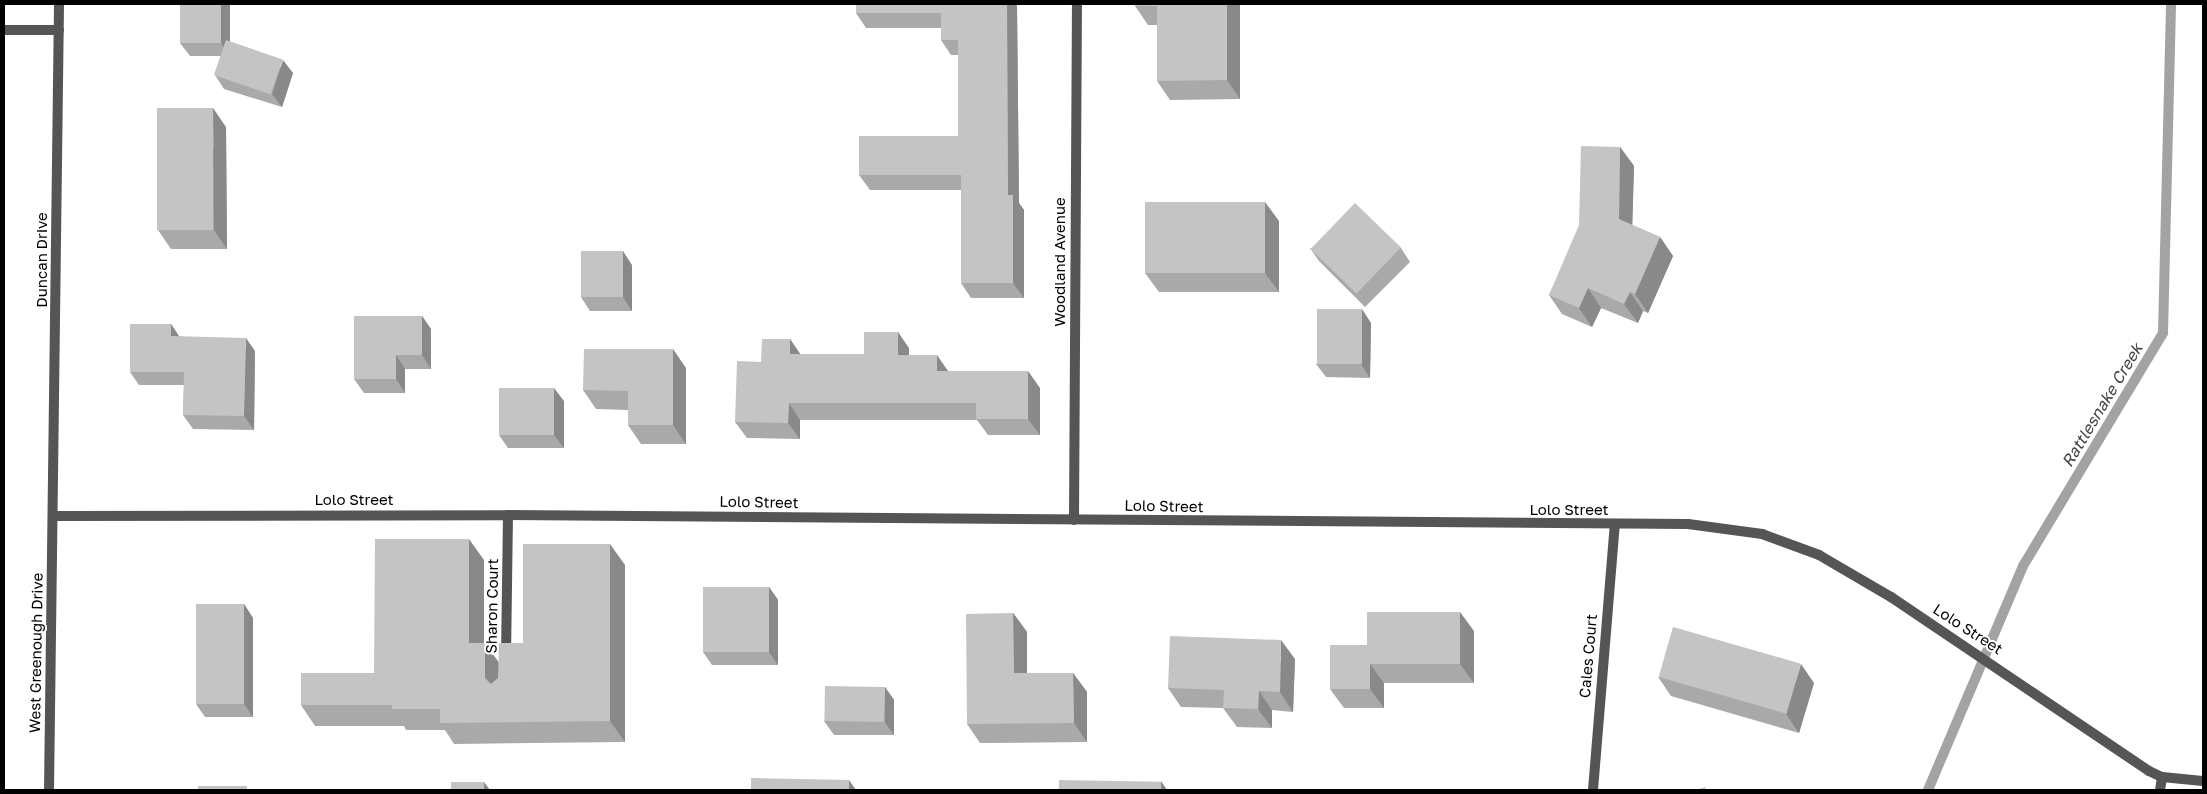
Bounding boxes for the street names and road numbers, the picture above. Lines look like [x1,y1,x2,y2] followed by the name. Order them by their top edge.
[1051,197,1069,327] street label: Woodland Avenue
[33,212,51,308] street label: Duncan Drive
[314,491,394,509] street label: Lolo Street
[719,492,799,512] street label: Lolo Street
[1124,496,1204,516] street label: Lolo Street
[1529,501,1609,519] street label: Lolo Street
[482,558,502,654] street label: Sharon Court
[26,573,46,733] street label: West Greenough Drive
[1930,600,2006,658] street label: Lolo Street
[1575,613,1601,699] street label: Cales Court

